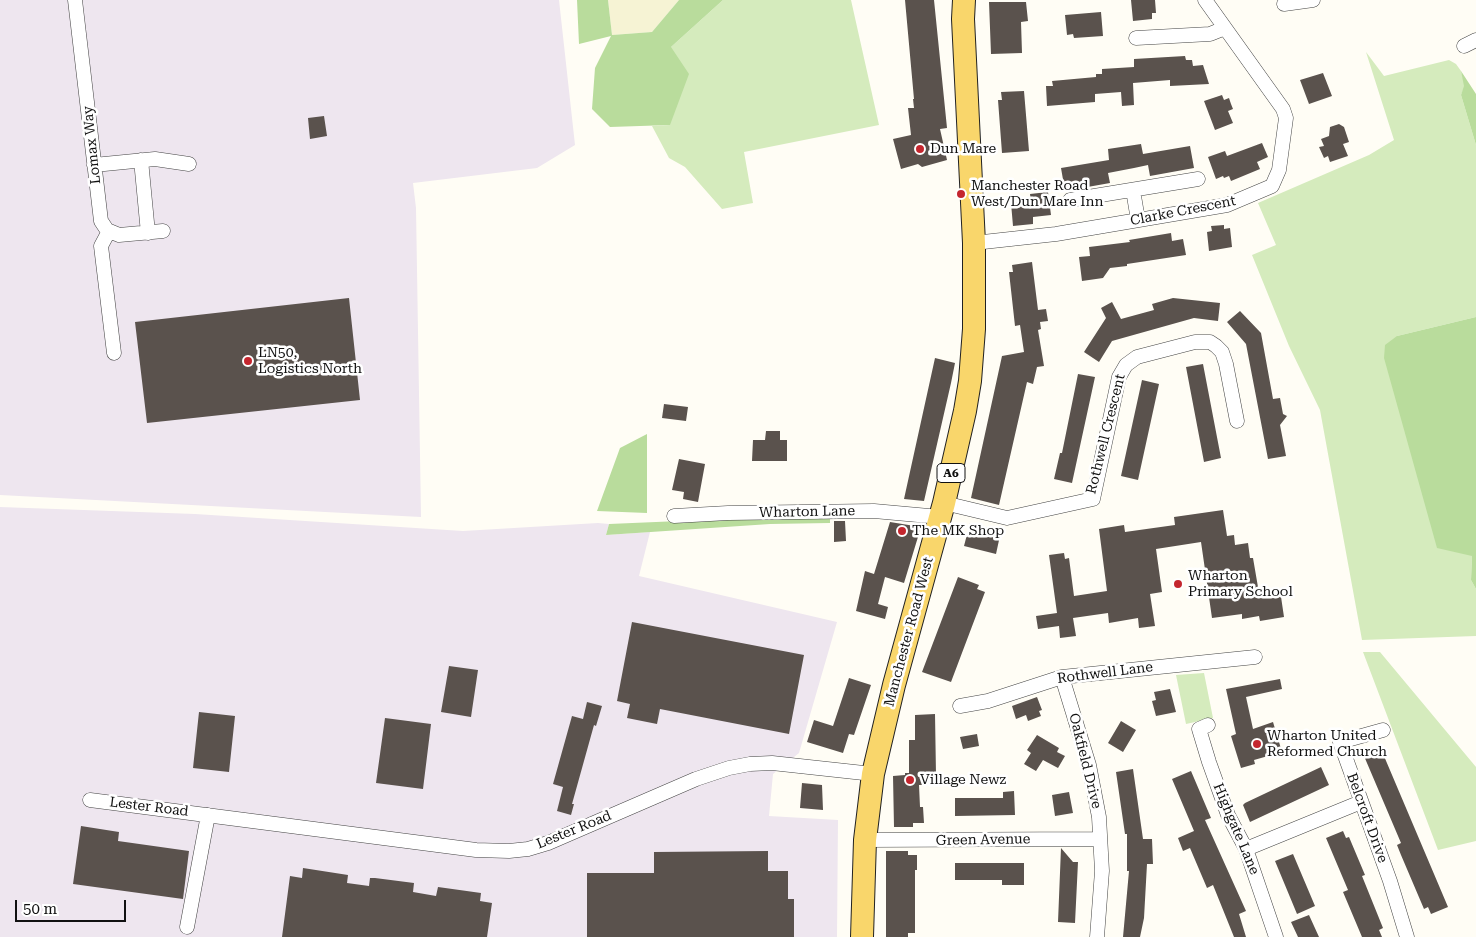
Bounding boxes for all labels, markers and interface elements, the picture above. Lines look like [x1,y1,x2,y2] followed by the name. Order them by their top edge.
[80,105,104,185] street label: Lomax Way
[930,141,996,157] place label: Dun Mare
[914,143,926,155] marker: Dun Mare
[971,178,1104,210] place label: Manchester Road West/Dun Mare Inn
[955,188,967,200] marker: Manchester Road West/Dun Mare Inn
[1129,193,1237,229] street label: Clarke Crescent
[258,345,362,378] place label: LN50, Logistics North
[242,355,254,367] marker: LN50, Logistics North
[1083,372,1129,496] street label: Rothwell Crescent
[937,463,965,482] road number: A6
[759,503,855,521] street label: Wharton Lane
[912,523,1004,539] place label: The MK Shop
[896,525,908,537] marker: The MK Shop
[881,555,937,709] street label: Manchester Road West
[1188,568,1293,600] place label: Wharton Primary School
[1172,578,1184,590] marker: Wharton Primary School
[1056,659,1154,687] street label: Rothwell Lane
[1065,712,1105,810] street label: Oakfield Drive
[1267,728,1387,760] place label: Wharton United Reformed Church
[1251,738,1263,750] marker: Wharton United Reformed Church
[1343,771,1391,865] street label: Belcroft Drive
[920,772,1006,788] place label: Village Newz
[904,774,916,786] marker: Village Newz
[1209,781,1263,877] street label: Highgate Lane
[109,794,189,820] street label: Lester Road
[534,807,614,853] street label: Lester Road
[935,831,1031,849] street label: Green Avenue
[18,890,129,922] scale bar
[23,900,57,918] text: 50 m

